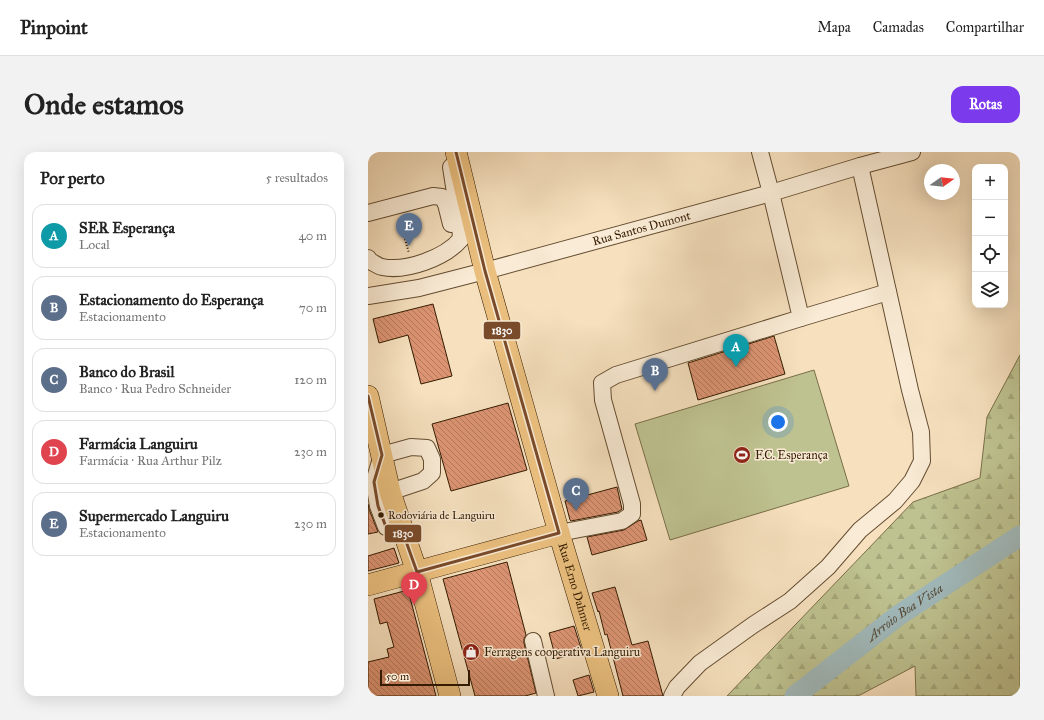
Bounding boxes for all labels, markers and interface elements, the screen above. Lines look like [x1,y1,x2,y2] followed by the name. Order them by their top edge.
[20,16,88,39] text: Pinpoint
[817,19,851,36] text: Mapa
[873,19,924,36] text: Camadas
[946,19,1024,36] text: Compartilhar
[951,86,1020,123] button: Rotas
[24,87,184,122] text: Onde estamos
[924,164,960,200] north arrow
[972,164,1008,308] map controls
[972,164,1008,200] button: +
[40,168,105,189] text: Por perto
[266,170,328,186] text: 5 resultados
[972,200,1008,236] button: −
[591,208,693,248] street label: Rua Santos Dumont
[396,213,422,246] pin: E
[79,219,175,237] text: SER Esperança
[50,228,58,244] text: A
[298,228,327,244] text: 40 m
[972,236,1008,272] button: locate
[79,237,110,253] text: Local
[972,272,1008,308] button: layers
[79,291,264,309] text: Estacionamento do Esperança
[50,300,58,316] text: B
[299,300,327,316] text: 70 m
[79,309,166,325] text: Estacionamento
[483,321,521,340] line badge: 1830
[492,324,513,338] text: 1830
[723,334,749,367] pin: A
[642,358,668,391] pin: B
[79,363,175,381] text: Banco do Brasil
[50,372,58,388] text: C
[294,372,327,388] text: 120 m
[79,381,231,397] text: Banco · Rua Pedro Schneider
[768,412,788,432] your location
[79,435,198,453] text: Farmácia Languiru
[49,444,59,460] text: D
[294,444,327,460] text: 230 m
[732,445,752,465] sports icon: F.C. Esperança
[755,448,829,462] place label: F.C. Esperança
[79,453,222,469] text: Farmácia · Rua Arthur Pilz
[563,478,589,511] pin: C
[79,507,229,525] text: Supermercado Languiru
[388,509,495,522] place label: Rodoviária de Languiru
[376,510,386,520] marker: Rodoviária de Languiru
[49,516,59,532] text: E
[294,516,327,532] text: 230 m
[384,524,422,543] line badge: 1830
[79,525,166,541] text: Estacionamento
[393,527,414,541] text: 1830
[555,541,595,633] street label: Rua Erno Dahmer
[401,572,427,605] pin: D
[862,580,946,646] water label: Arroio Boa Vista
[461,642,481,662] shop icon: Ferragens cooperativa Languiru
[484,645,641,660] place label: Ferragens cooperativa Languiru
[380,668,470,687] scale bar
[386,670,409,683] text: 50 m

